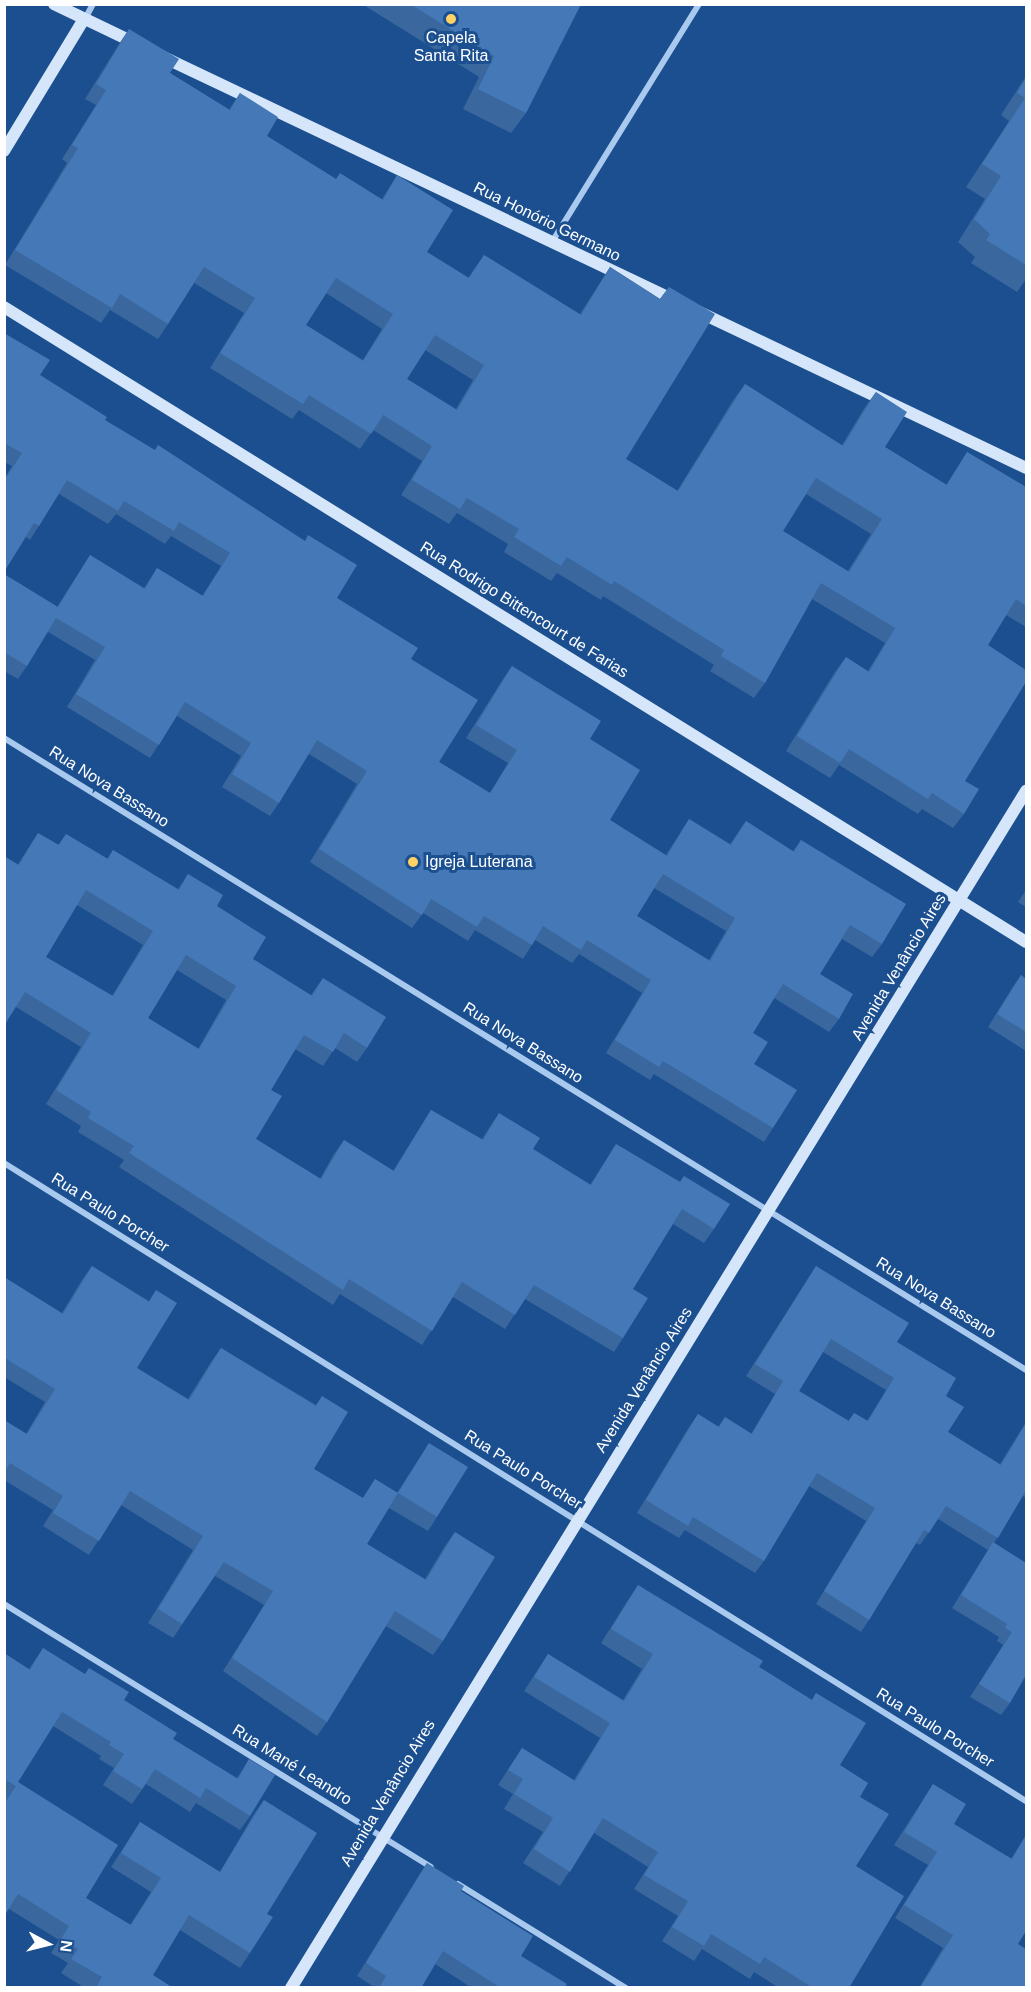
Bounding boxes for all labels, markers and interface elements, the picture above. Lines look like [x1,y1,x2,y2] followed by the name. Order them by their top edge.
[444,12,458,26] marker: Capela Santa Rita
[414,28,488,66] place label: Capela Santa Rita
[470,178,624,266] street label: Rua Honório Germano
[416,538,632,682] street label: Rua Rodrigo Bittencourt de Farias
[45,742,173,832] street label: Rua Nova Bassano
[425,852,533,872] place label: Igreja Luterana
[406,855,420,869] marker: Igreja Luterana
[847,890,951,1044] street label: Avenida Venâncio Aires
[459,998,587,1088] street label: Rua Nova Bassano
[48,1169,172,1257] street label: Rua Paulo Porcher
[872,1253,1000,1343] street label: Rua Nova Bassano
[591,1303,697,1457] street label: Avenida Venâncio Aires
[461,1426,585,1514] street label: Rua Paulo Porcher
[873,1684,997,1772] street label: Rua Paulo Porcher
[336,1716,440,1870] street label: Avenida Venâncio Aires
[229,1721,355,1809] street label: Rua Mané Leandro
[18,1914,78,1974] north arrow
[57,1939,76,1953] text: N

